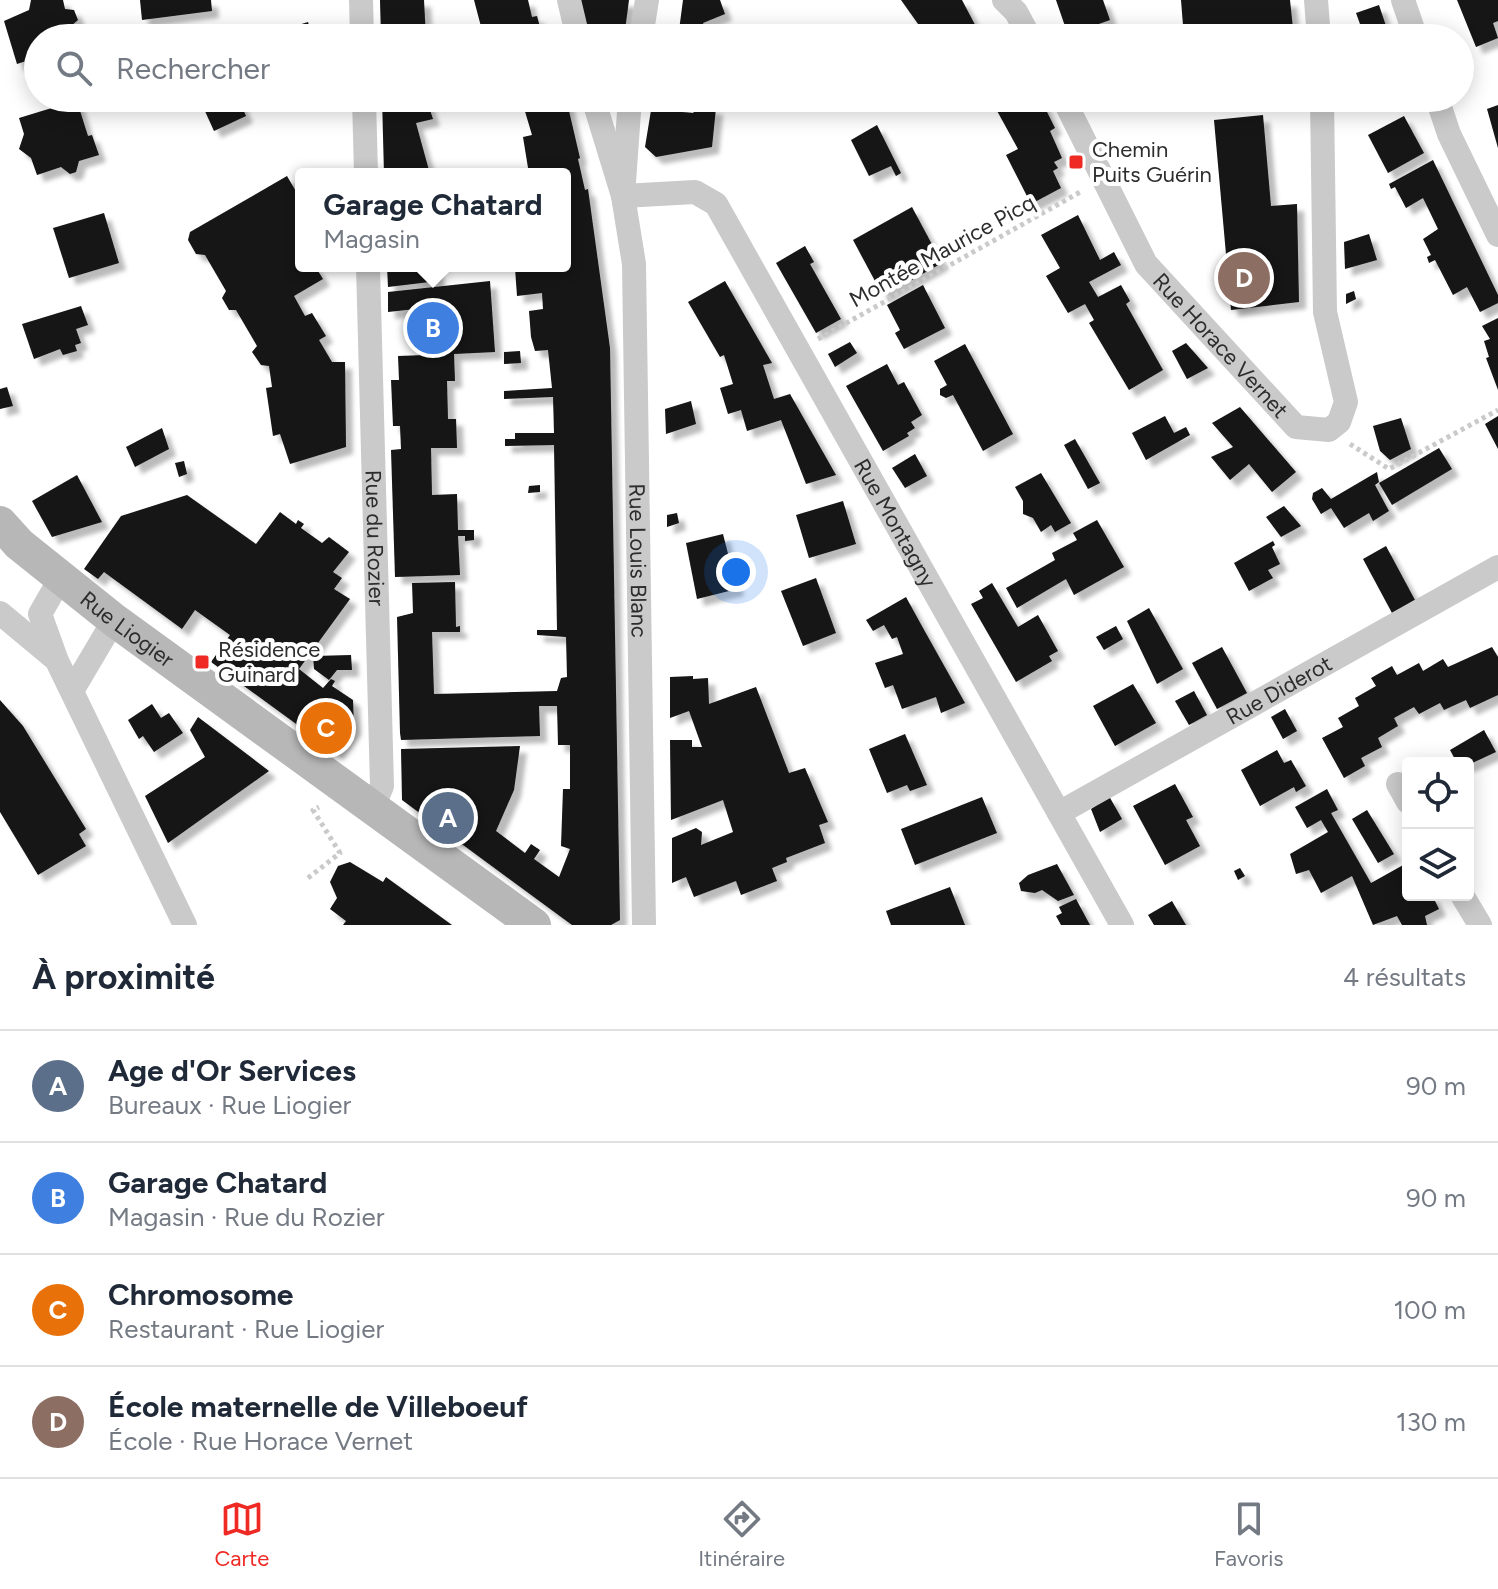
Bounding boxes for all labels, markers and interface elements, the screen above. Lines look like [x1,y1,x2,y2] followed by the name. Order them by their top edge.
[24,24,1474,112] search box
[52,46,96,90] icon: search
[116,50,270,87] text: Rechercher
[1092,136,1212,188] place label: Chemin Puits Guérin
[1067,153,1085,171] marker: Chemin Puits Guérin
[295,168,571,272] popup
[323,186,543,223] text: Garage Chatard
[845,189,1039,313] street label: Montée Maurice Picq
[323,223,420,255] text: Magasin
[1218,248,1270,308] pin: D
[1147,267,1294,423] street label: Rue Horace Vernet
[407,298,459,358] pin: B
[849,454,943,592] street label: Rue Montagny
[360,470,391,607] street label: Rue du Rozier
[624,483,653,638] street label: Rue Louis Blanc
[716,552,756,592] your location
[75,585,180,673] street label: Rue Liogier
[218,636,320,688] place label: Résidence Guinard
[1221,649,1337,730] street label: Rue Diderot
[193,653,211,671] marker: Résidence Guinard
[300,698,352,758] pin: C
[1402,757,1474,901] map controls
[1402,757,1474,829] button: locate
[422,788,474,848] pin: A
[1402,829,1474,901] button: layers
[32,957,215,998] text: À proximité
[1343,961,1466,993] text: 4 résultats
[108,1052,356,1089] text: Age d'Or Services
[49,1070,67,1102] text: A
[1406,1070,1466,1102] text: 90 m
[108,1089,351,1121] text: Bureaux · Rue Liogier
[108,1164,327,1201] text: Garage Chatard
[50,1182,66,1214] text: B
[1406,1182,1466,1214] text: 90 m
[108,1201,385,1233] text: Magasin · Rue du Rozier
[108,1276,293,1313] text: Chromosome
[49,1294,67,1326] text: C
[1393,1294,1466,1326] text: 100 m
[108,1313,384,1345] text: Restaurant · Rue Liogier
[108,1388,528,1425] text: École maternelle de Villeboeuf
[49,1406,67,1438] text: D
[1396,1406,1466,1438] text: 130 m
[108,1425,413,1457] text: École · Rue Horace Vernet
[214,1497,269,1572] tab: Carte
[698,1497,785,1572] tab: Itinéraire
[1214,1497,1284,1572] tab: Favoris

